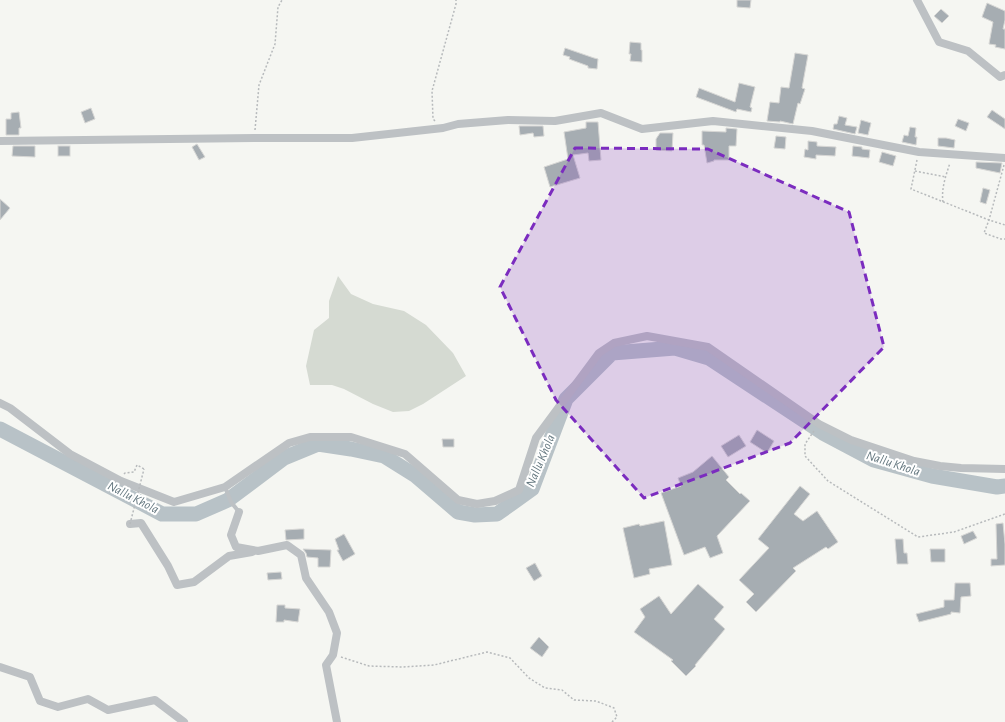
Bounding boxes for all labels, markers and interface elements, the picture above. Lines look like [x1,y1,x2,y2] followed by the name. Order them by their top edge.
[524,433,558,489] water label: Nallu Khola
[865,449,922,479] water label: Nallu Khola
[105,480,161,517] water label: Nallu Khola

